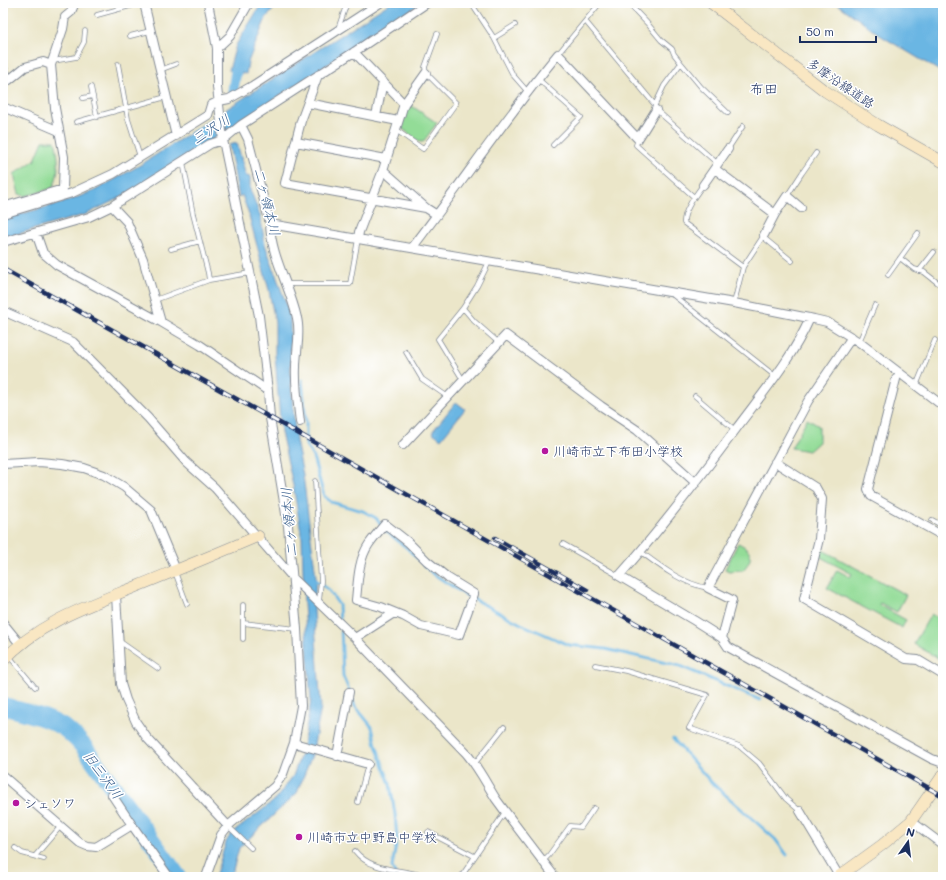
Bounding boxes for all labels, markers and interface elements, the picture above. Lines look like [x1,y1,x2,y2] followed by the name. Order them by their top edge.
[800,18,876,44] scale bar
[806,23,834,39] text: 50 m
[804,54,878,111] street label: 多摩沿線道路
[750,79,778,98] district label: 布田
[188,109,234,148] water label: 三沢川
[250,166,285,238] water label: 二ヶ領本川
[553,442,683,459] place label: 川崎市立下布田小学校
[540,446,550,456] marker: 川崎市立下布田小学校
[276,486,301,558] water label: 二ヶ領本川
[79,746,128,803] water label: 旧三沢川
[24,794,76,811] place label: シェソワ
[11,798,21,808] marker: シェソワ
[888,822,928,862] north arrow
[905,824,916,840] text: N
[307,828,437,845] place label: 川崎市立中野島中学校
[294,832,304,842] marker: 川崎市立中野島中学校

